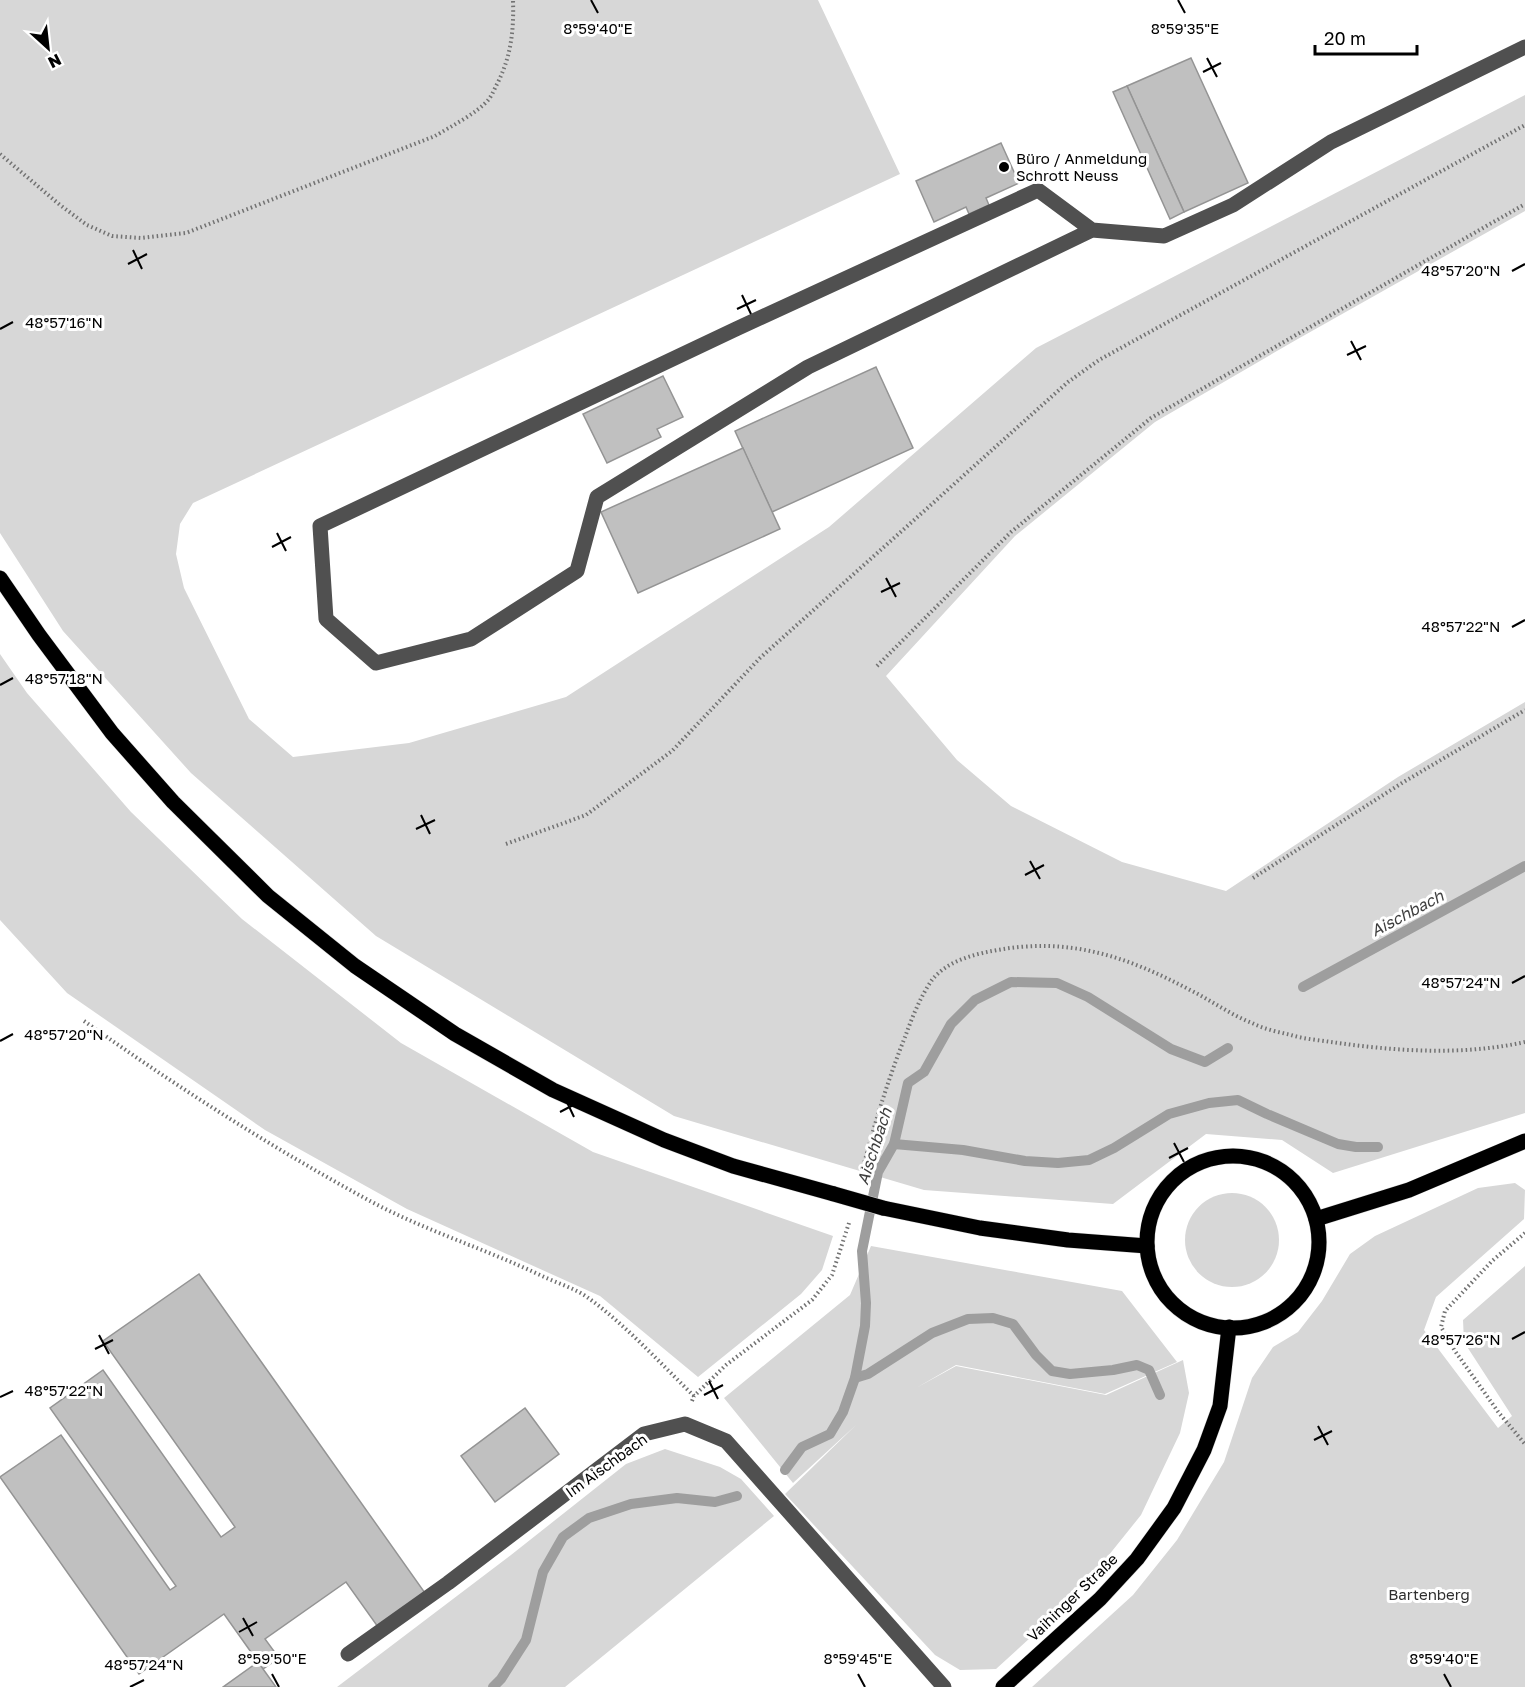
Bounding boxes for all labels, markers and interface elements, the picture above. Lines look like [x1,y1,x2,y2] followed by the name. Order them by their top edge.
[18,18,78,78] north arrow
[1315,18,1417,56] scale bar
[563,19,633,37] text: 8°59'40"E
[1151,19,1219,37] text: 8°59'35"E
[1324,27,1366,49] text: 20 m
[45,50,65,73] text: N
[1016,149,1147,184] place label: Büro / Anmeldung Schrott Neuss
[997,160,1011,174] marker: Büro / Anmeldung Schrott Neuss
[1421,261,1501,279] text: 48°57'20"N
[25,313,103,331] text: 48°57'16"N
[1422,617,1500,635] text: 48°57'22"N
[25,669,103,687] text: 48°57'18"N
[1367,885,1448,940] water label: Aischbach
[1421,973,1501,991] text: 48°57'24"N
[24,1025,104,1043] text: 48°57'20"N
[852,1104,896,1187] water label: Aischbach
[1421,1330,1501,1348] text: 48°57'26"N
[25,1381,103,1399] text: 48°57'22"N
[562,1429,650,1501] street label: Im Aischbach
[1023,1549,1121,1645] street label: Vaihinger Straße
[1388,1585,1470,1603] park label: Bartenberg
[237,1649,307,1667] text: 8°59'50"E
[824,1649,892,1667] text: 8°59'45"E
[1409,1649,1479,1667] text: 8°59'40"E
[104,1655,184,1673] text: 48°57'24"N

